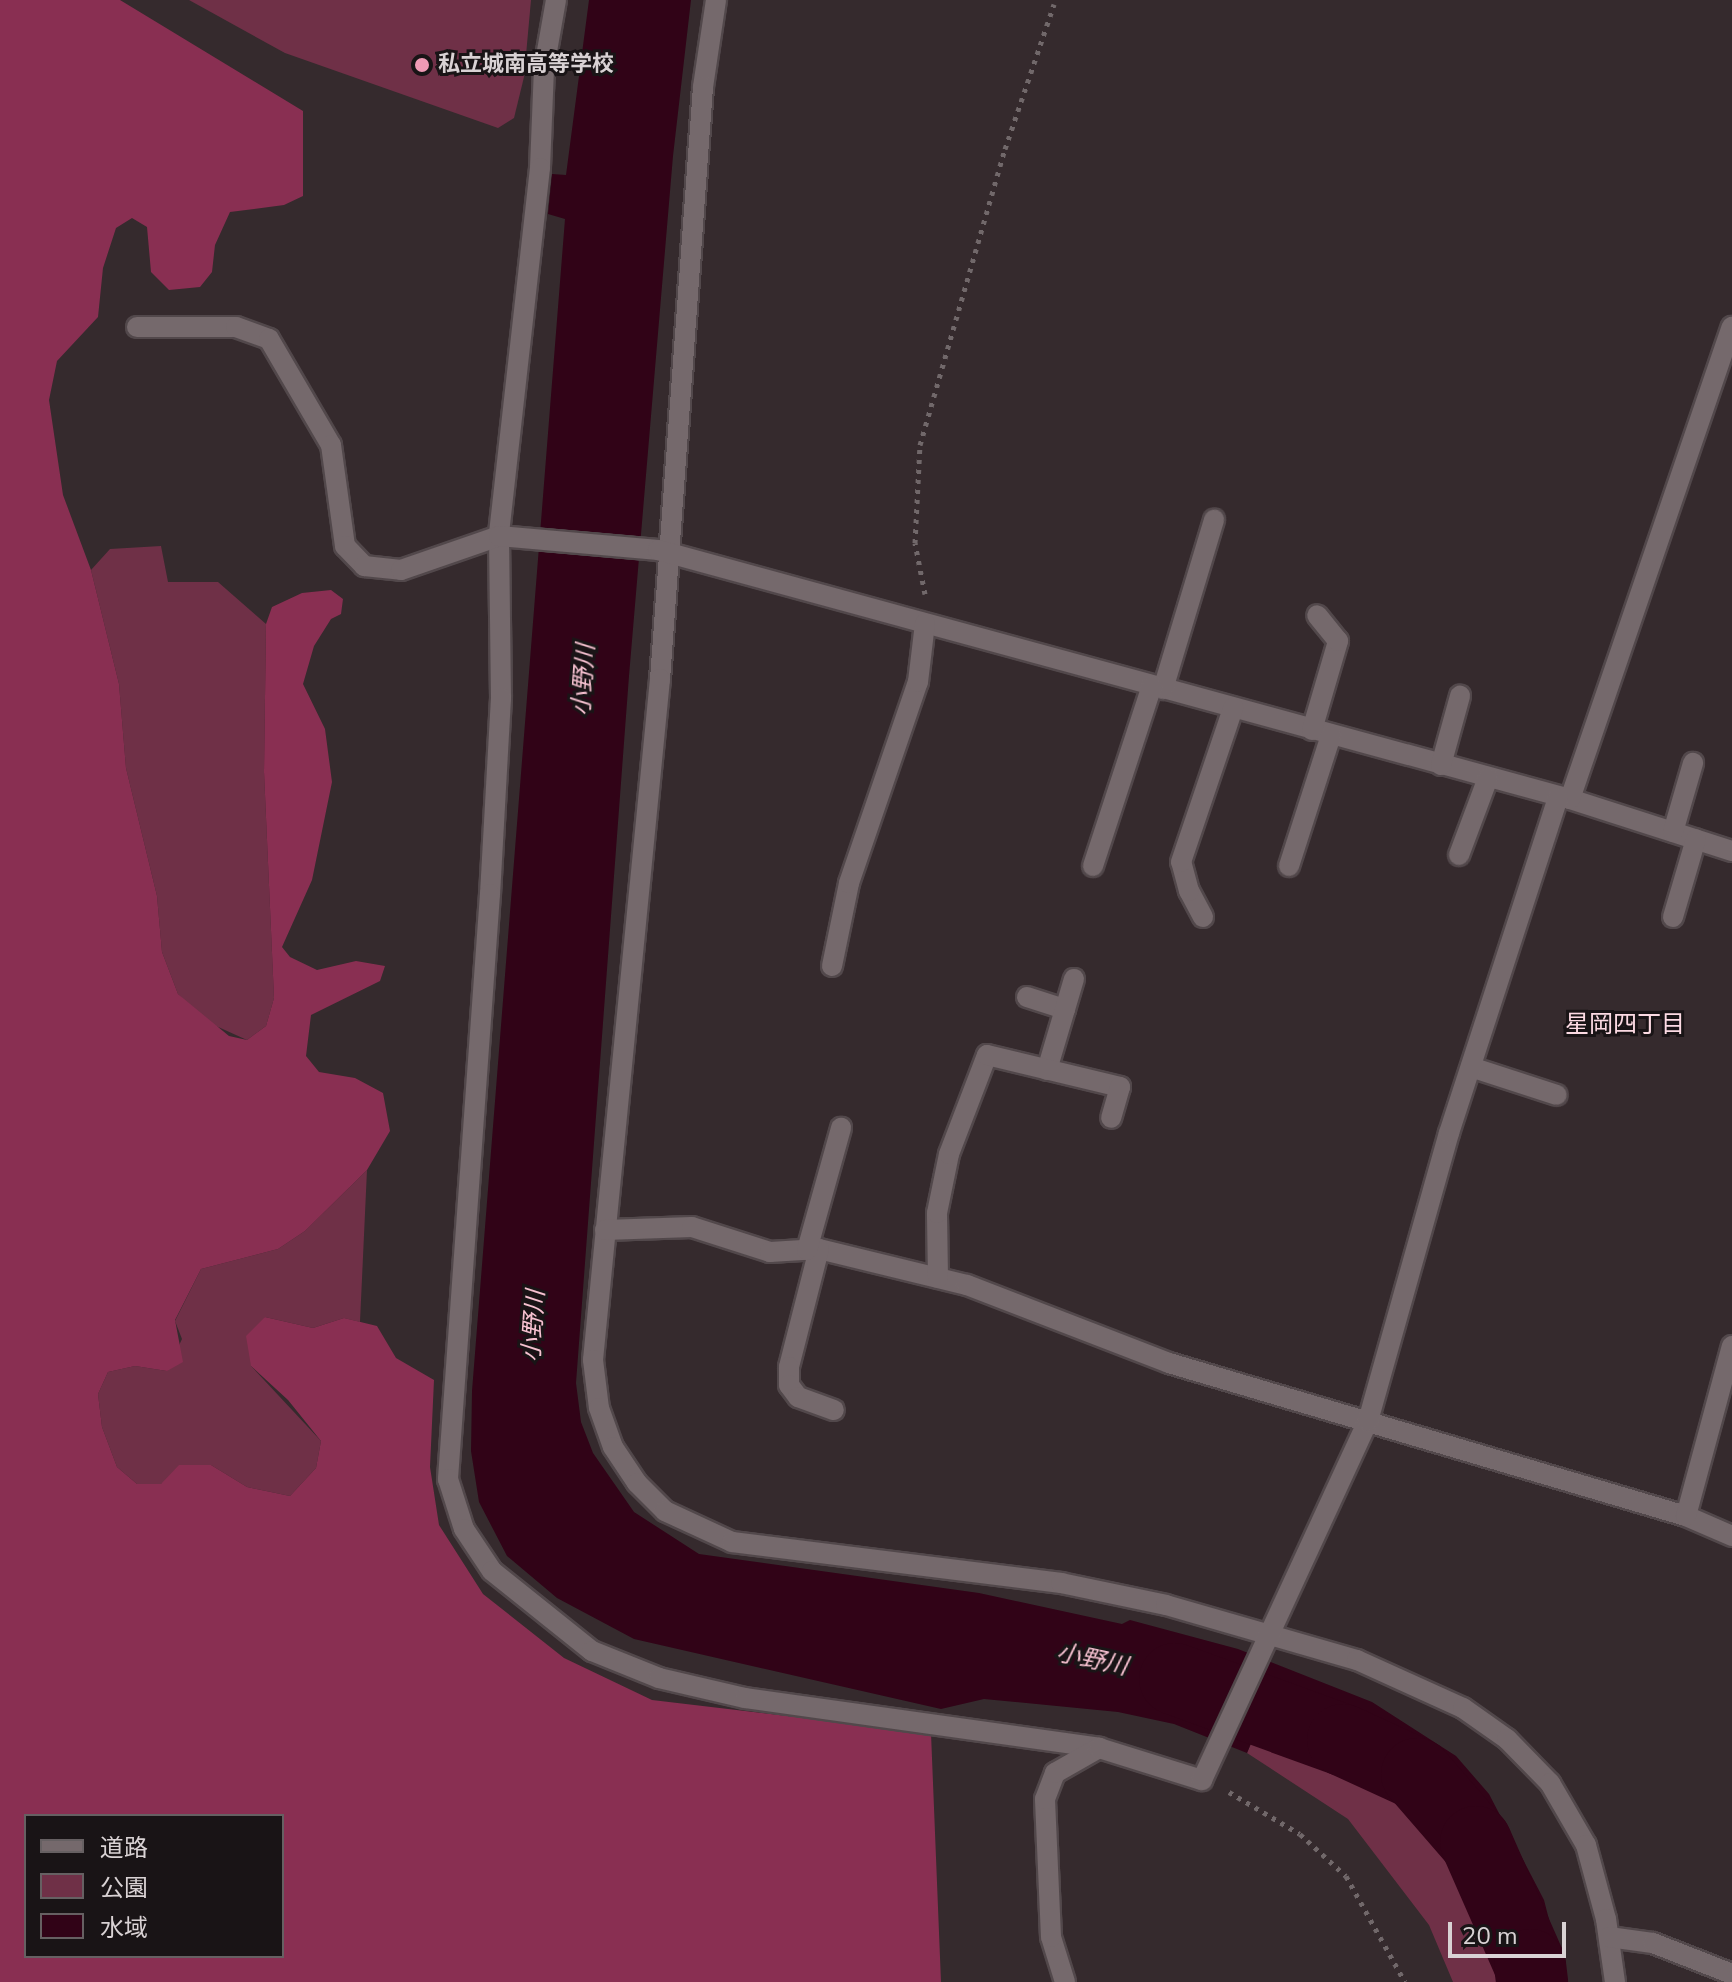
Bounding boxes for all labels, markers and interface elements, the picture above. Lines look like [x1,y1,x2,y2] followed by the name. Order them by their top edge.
[438,52,614,78] place label: 私立城南高等学校
[413,56,431,74] marker: 私立城南高等学校
[567,643,601,717] water label: 小野川
[1565,1011,1685,1039] district label: 星岡四丁目
[517,1289,551,1363] water label: 小野川
[1054,1638,1130,1682] water label: 小野川
[24,1814,284,1958] legend
[100,1832,148,1864] text: 道路
[100,1872,148,1904] text: 公園
[1452,1906,1570,1956] scale bar
[100,1912,148,1944] text: 水域
[1462,1920,1518,1952] text: 20 m

